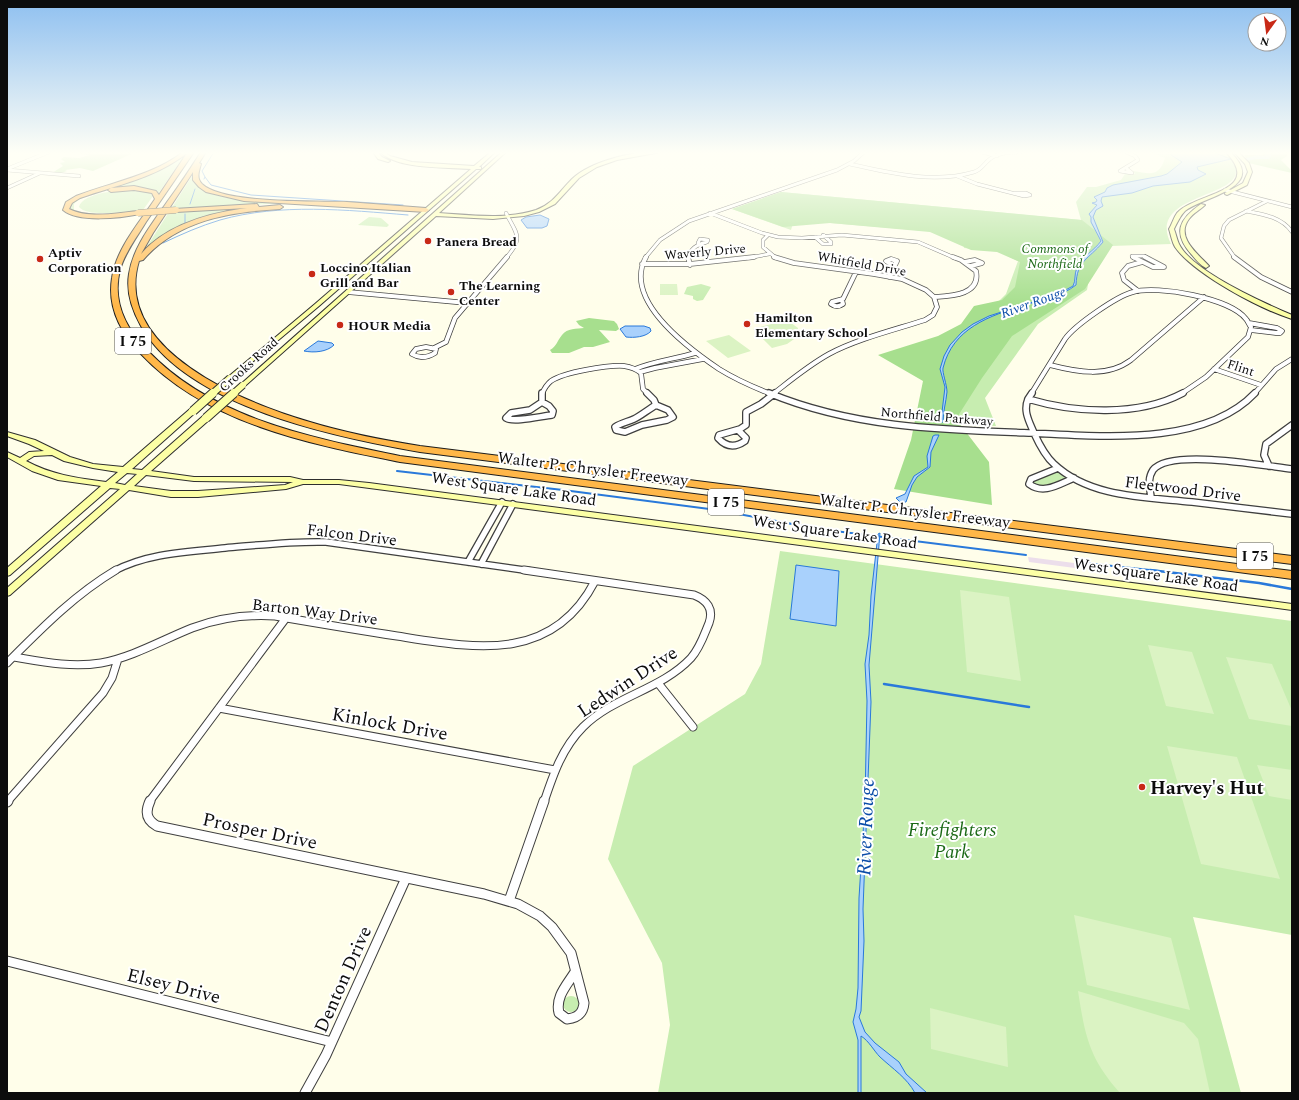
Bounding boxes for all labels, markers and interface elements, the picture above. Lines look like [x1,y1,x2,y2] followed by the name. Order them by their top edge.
[1247,12,1287,52] north arrow
[1258,32,1271,51] text: N
[436,232,517,252] place label: Panera Bread
[423,236,433,246] marker: Panera Bread
[664,238,747,266] street label: Waverly Drive
[1021,239,1090,274] park label: Commons of Northfield
[48,243,122,278] place label: Aptiv Corporation
[816,246,908,282] street label: Whitfield Drive
[35,254,45,264] marker: Aptiv Corporation
[320,258,411,293] place label: Loccino Italian Grill and Bar
[307,269,317,279] marker: Loccino Italian Grill and Bar
[459,276,540,311] place label: The Learning Center
[998,281,1069,324] water label: River Rouge
[446,287,456,297] marker: The Learning Center
[755,308,868,343] place label: Hamilton Elementary School
[348,316,431,336] place label: HOUR Media
[742,319,752,329] marker: Hamilton Elementary School
[335,320,345,330] marker: HOUR Media
[115,328,151,354] road number: I 75
[215,333,283,397] street label: Crooks Road
[1224,354,1257,382] street label: Flint
[880,402,995,432] street label: Northfield Parkway
[496,445,691,493] street label: Walter P. Chrysler Freeway
[430,466,598,512] street label: West Square Lake Road
[1123,470,1242,508] street label: Fleetwood Drive
[818,487,1013,535] street label: Walter P. Chrysler Freeway
[708,489,744,515] road number: I 75
[751,509,919,555] street label: West Square Lake Road
[305,518,398,552] street label: Falcon Drive
[1237,543,1273,569] road number: I 75
[1072,552,1240,598] street label: West Square Lake Road
[251,592,379,632] street label: Barton Way Drive
[572,639,684,726] street label: Ledwin Drive
[329,700,450,749] street label: Kinlock Drive
[1150,774,1264,803] place label: Harvey's Hut
[849,778,883,876] water label: River Rouge
[1137,782,1147,792] marker: Harvey's Hut
[200,805,320,858] street label: Prosper Drive
[908,816,997,867] park label: Firefighters Park
[307,921,380,1038] street label: Denton Drive
[124,961,224,1012] street label: Elsey Drive

